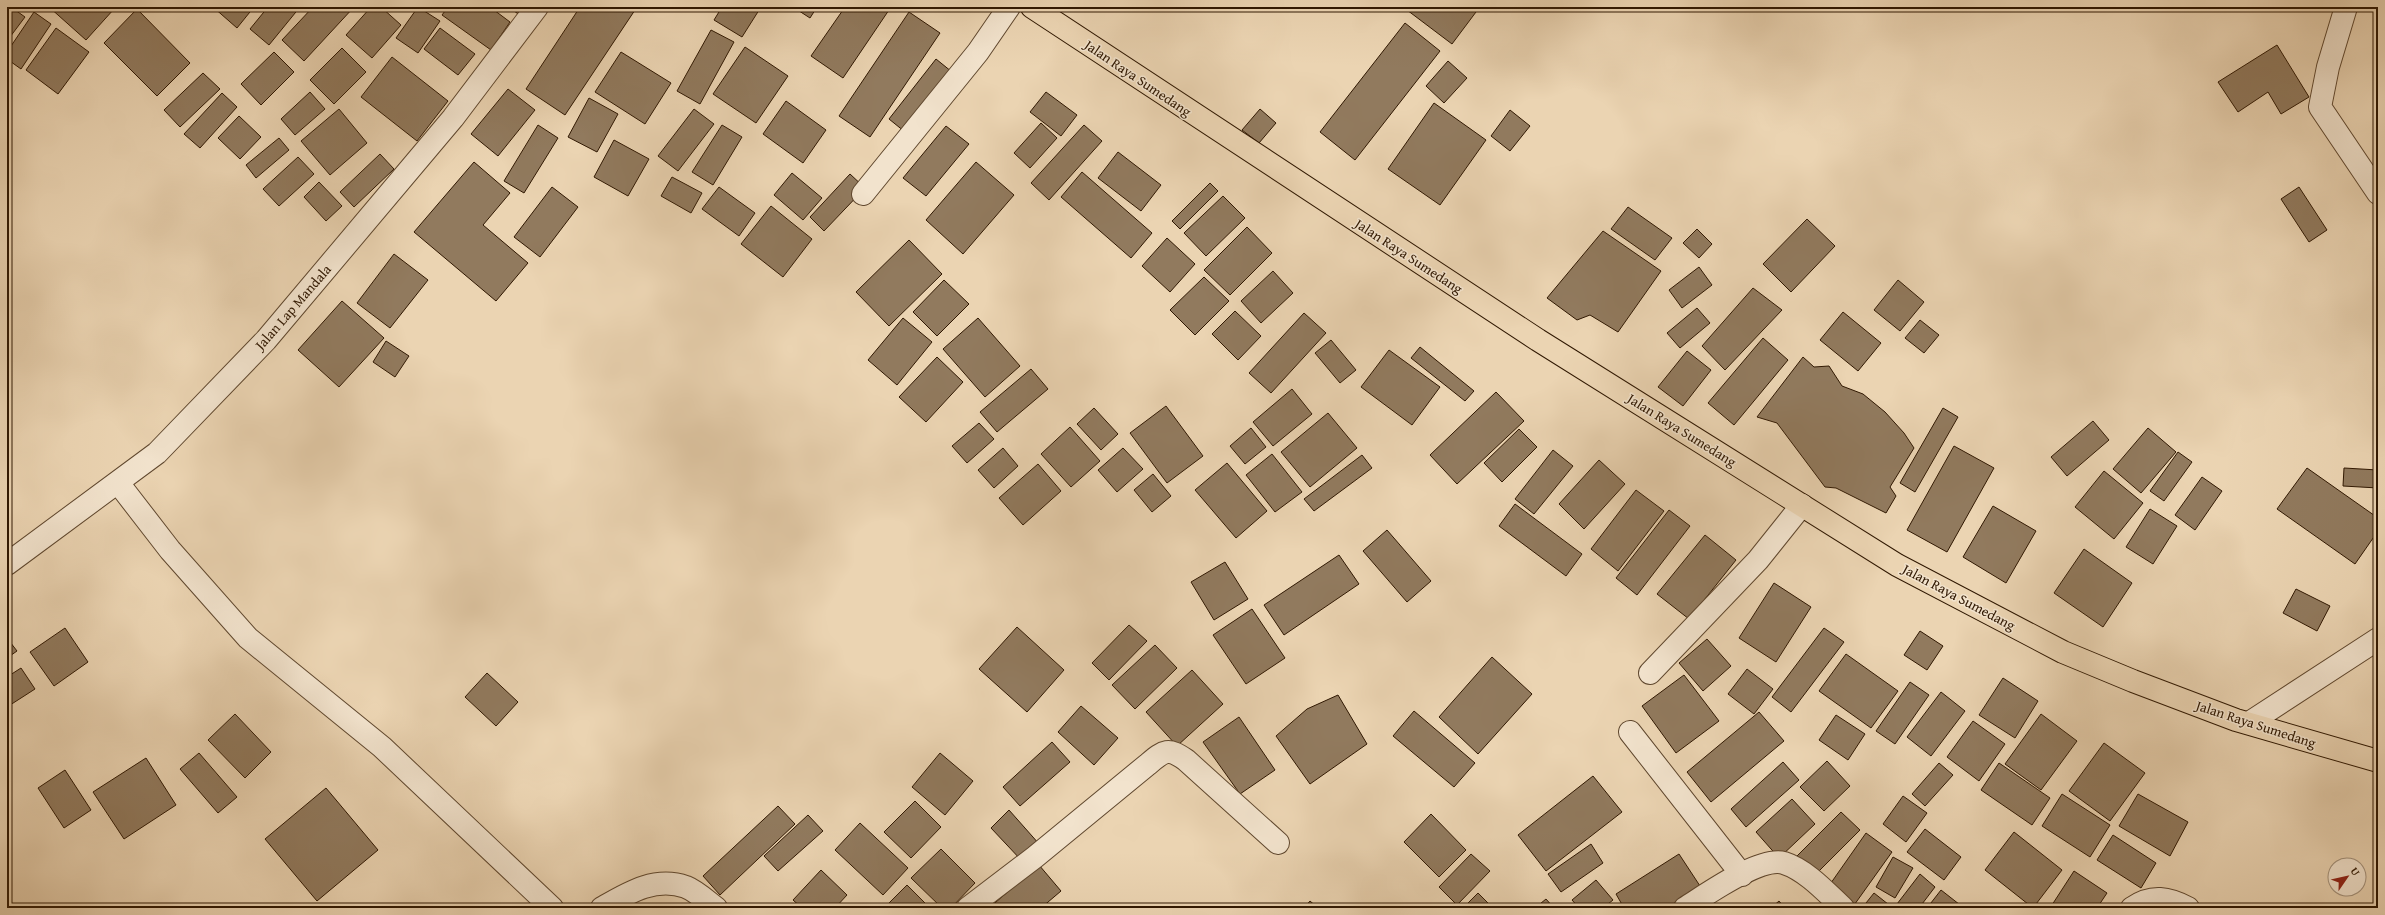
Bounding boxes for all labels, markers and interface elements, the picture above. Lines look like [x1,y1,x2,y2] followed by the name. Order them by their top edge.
[1079,34,1195,121] street label: Jalan Raya Sumedang
[1349,212,1467,298] street label: Jalan Raya Sumedang
[249,260,336,356] street label: Jalan Lap Mandala
[1622,387,1740,472] street label: Jalan Raya Sumedang
[1897,558,2019,635] street label: Jalan Raya Sumedang
[2192,695,2319,753] street label: Jalan Raya Sumedang
[2327,857,2367,897] north arrow
[2347,864,2364,879] text: U

